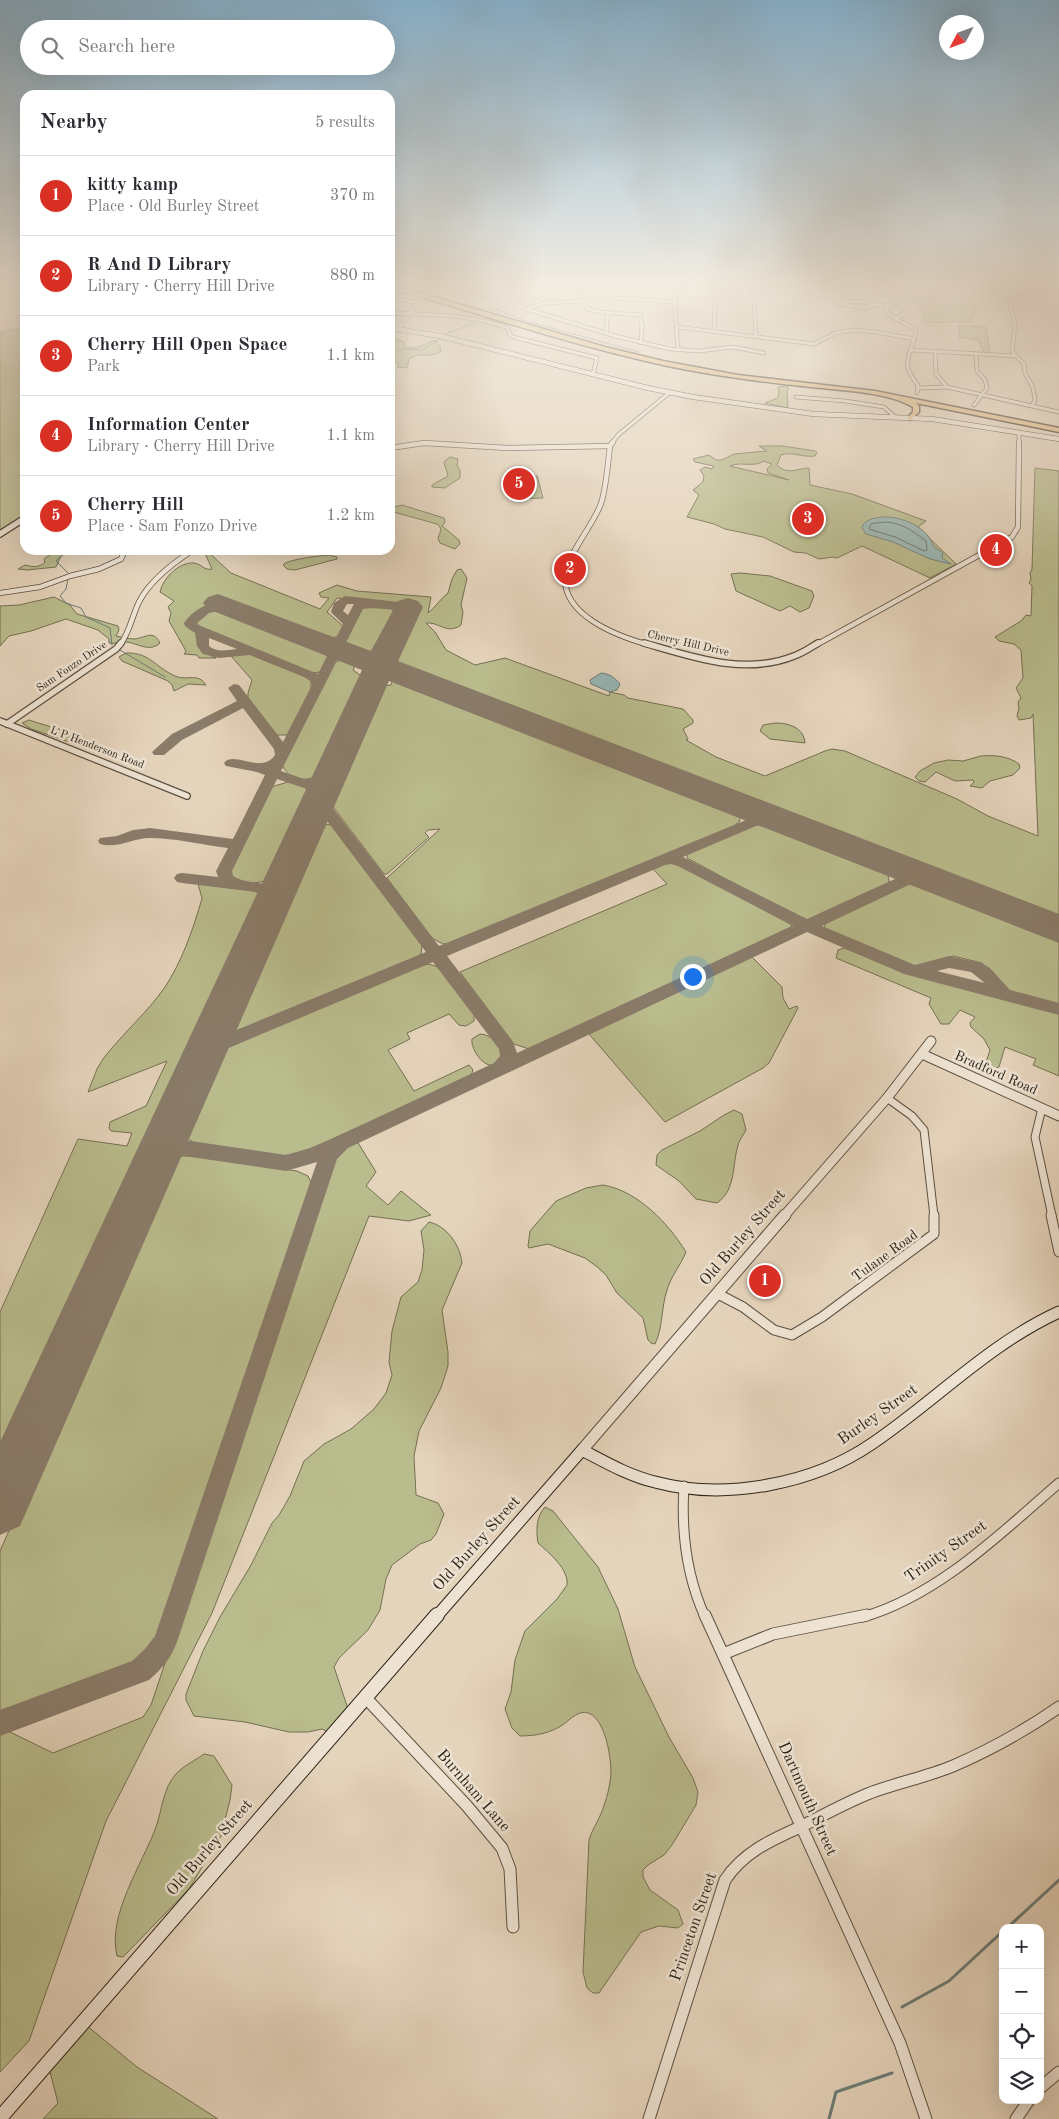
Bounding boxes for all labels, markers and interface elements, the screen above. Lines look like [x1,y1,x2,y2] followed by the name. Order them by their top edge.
[939,15,984,60] north arrow
[20,20,395,75] search box
[38,34,66,62] icon: search
[78,38,175,57] text: Search here
[40,112,108,133] text: Nearby
[315,115,375,131] text: 5 results
[87,176,178,195] text: kitty kamp
[51,188,61,204] text: 1
[330,188,375,204] text: 370 m
[87,199,259,215] text: Place · Old Burley Street
[87,256,231,275] text: R And D Library
[51,268,61,284] text: 2
[330,268,375,284] text: 880 m
[87,279,275,295] text: Library · Cherry Hill Drive
[87,336,288,355] text: Cherry Hill Open Space
[51,348,61,364] text: 3
[326,348,375,364] text: 1.1 km
[87,359,120,375] text: Park
[87,416,249,435] text: Information Center
[51,428,61,444] text: 4
[326,428,375,444] text: 1.1 km
[87,439,275,455] text: Library · Cherry Hill Drive
[503,465,535,503] pin: 5
[87,496,184,515] text: Cherry Hill
[792,500,824,538] pin: 3
[51,508,61,524] text: 5
[326,508,375,524] text: 1.2 km
[87,519,257,535] text: Place · Sam Fonzo Drive
[980,531,1012,569] pin: 4
[554,550,586,588] pin: 2
[646,629,730,659] street label: Cherry Hill Drive
[35,640,109,694] street label: Sam Fonzo Drive
[48,725,146,771] street label: L P Henderson Road
[680,964,706,990] your location
[952,1048,1040,1098] street label: Bradford Road
[697,1187,789,1289] street label: Old Burley Street
[850,1228,920,1284] street label: Tulane Road
[749,1262,781,1300] pin: 1
[835,1381,921,1448] street label: Burley Street
[430,1493,524,1595] street label: Old Burley Street
[902,1518,990,1586] street label: Trinity Street
[775,1740,839,1859] street label: Dartmouth Street
[433,1747,513,1835] street label: Burnham Lane
[164,1797,256,1899] street label: Old Burley Street
[668,1870,720,1983] street label: Princeton Street
[999,1924,1044,2104] map controls
[999,1924,1044,1969] button: +
[999,1969,1044,2014] button: −
[999,2014,1044,2059] button: locate
[999,2059,1044,2104] button: layers

